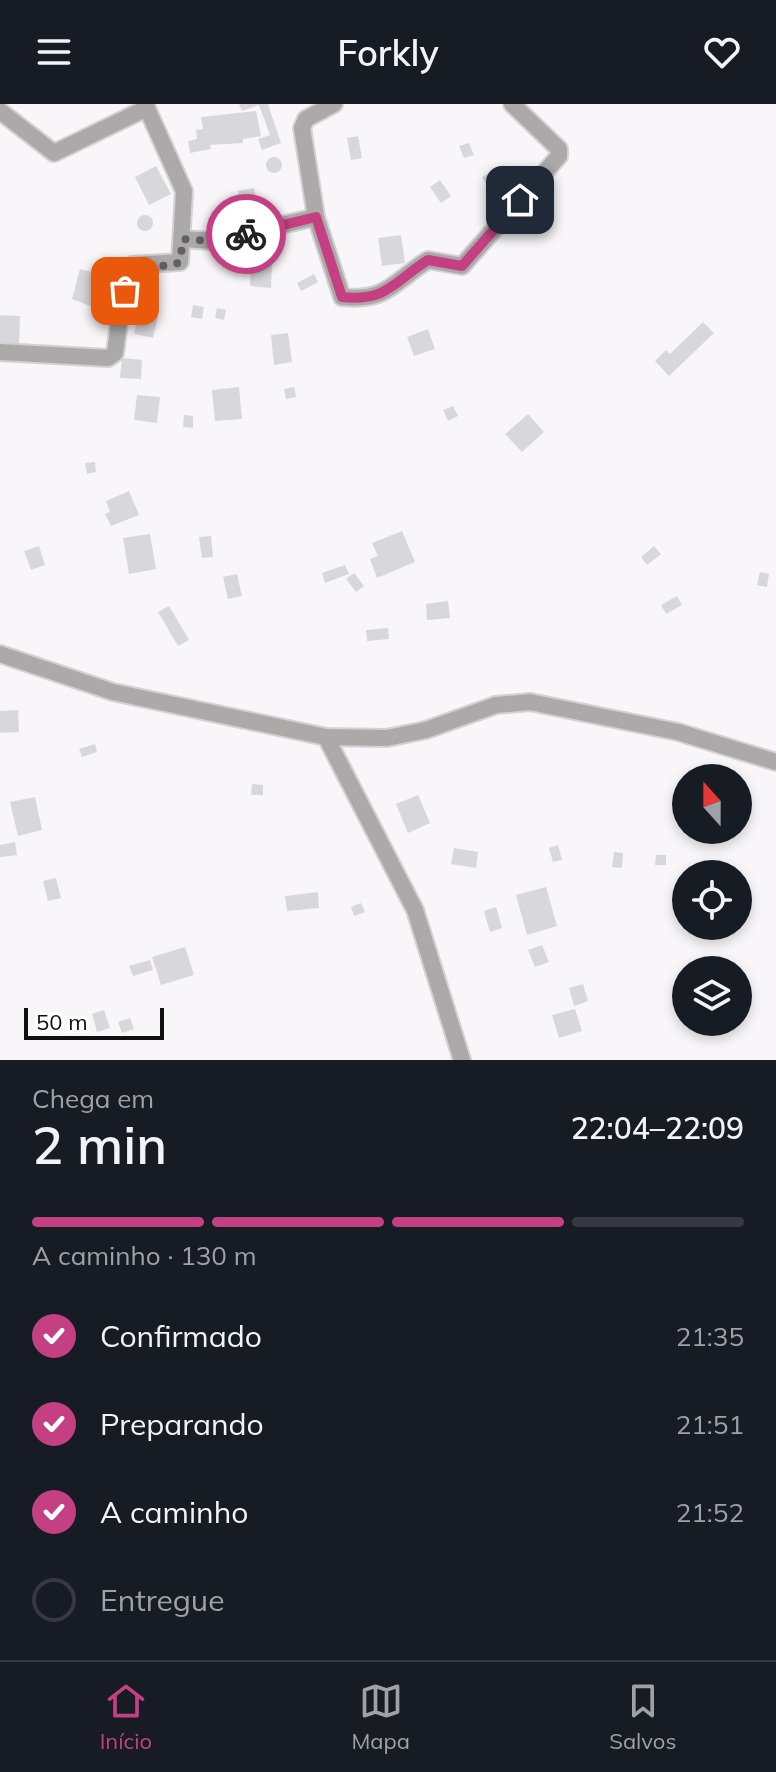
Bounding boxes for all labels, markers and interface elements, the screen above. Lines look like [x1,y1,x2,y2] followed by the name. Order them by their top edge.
[32,30,76,74] icon: menu
[337,30,439,75] text: Forkly
[700,30,744,74] icon: heart
[486,166,554,234] pin
[498,178,542,222] icon: home
[206,194,286,274] courier
[224,212,268,256] icon: bike
[91,257,159,325] pin
[103,269,147,313] icon: bag
[672,764,752,844] north arrow
[672,764,752,1036] map controls
[672,860,752,940] button: locate
[672,956,752,1036] button: layers
[24,1004,164,1040] scale bar
[36,1008,87,1036] text: 50 m
[32,1082,154,1115] text: Chega em
[571,1109,744,1147] text: 22:04–22:09
[32,1112,167,1177] text: 2 min
[32,1239,257,1272] text: A caminho · 130 m
[32,1314,76,1358] icon: check
[100,1317,262,1355] text: Confirmado
[676,1320,744,1353] text: 21:35
[32,1402,76,1446] icon: check
[100,1405,264,1443] text: Preparando
[676,1408,744,1441] text: 21:51
[32,1490,76,1534] icon: check
[100,1493,248,1531] text: A caminho
[676,1496,744,1529] text: 21:52
[100,1581,224,1619] text: Entregue
[100,1679,152,1755] tab: Início
[351,1679,410,1755] tab: Mapa
[609,1679,676,1755] tab: Salvos

